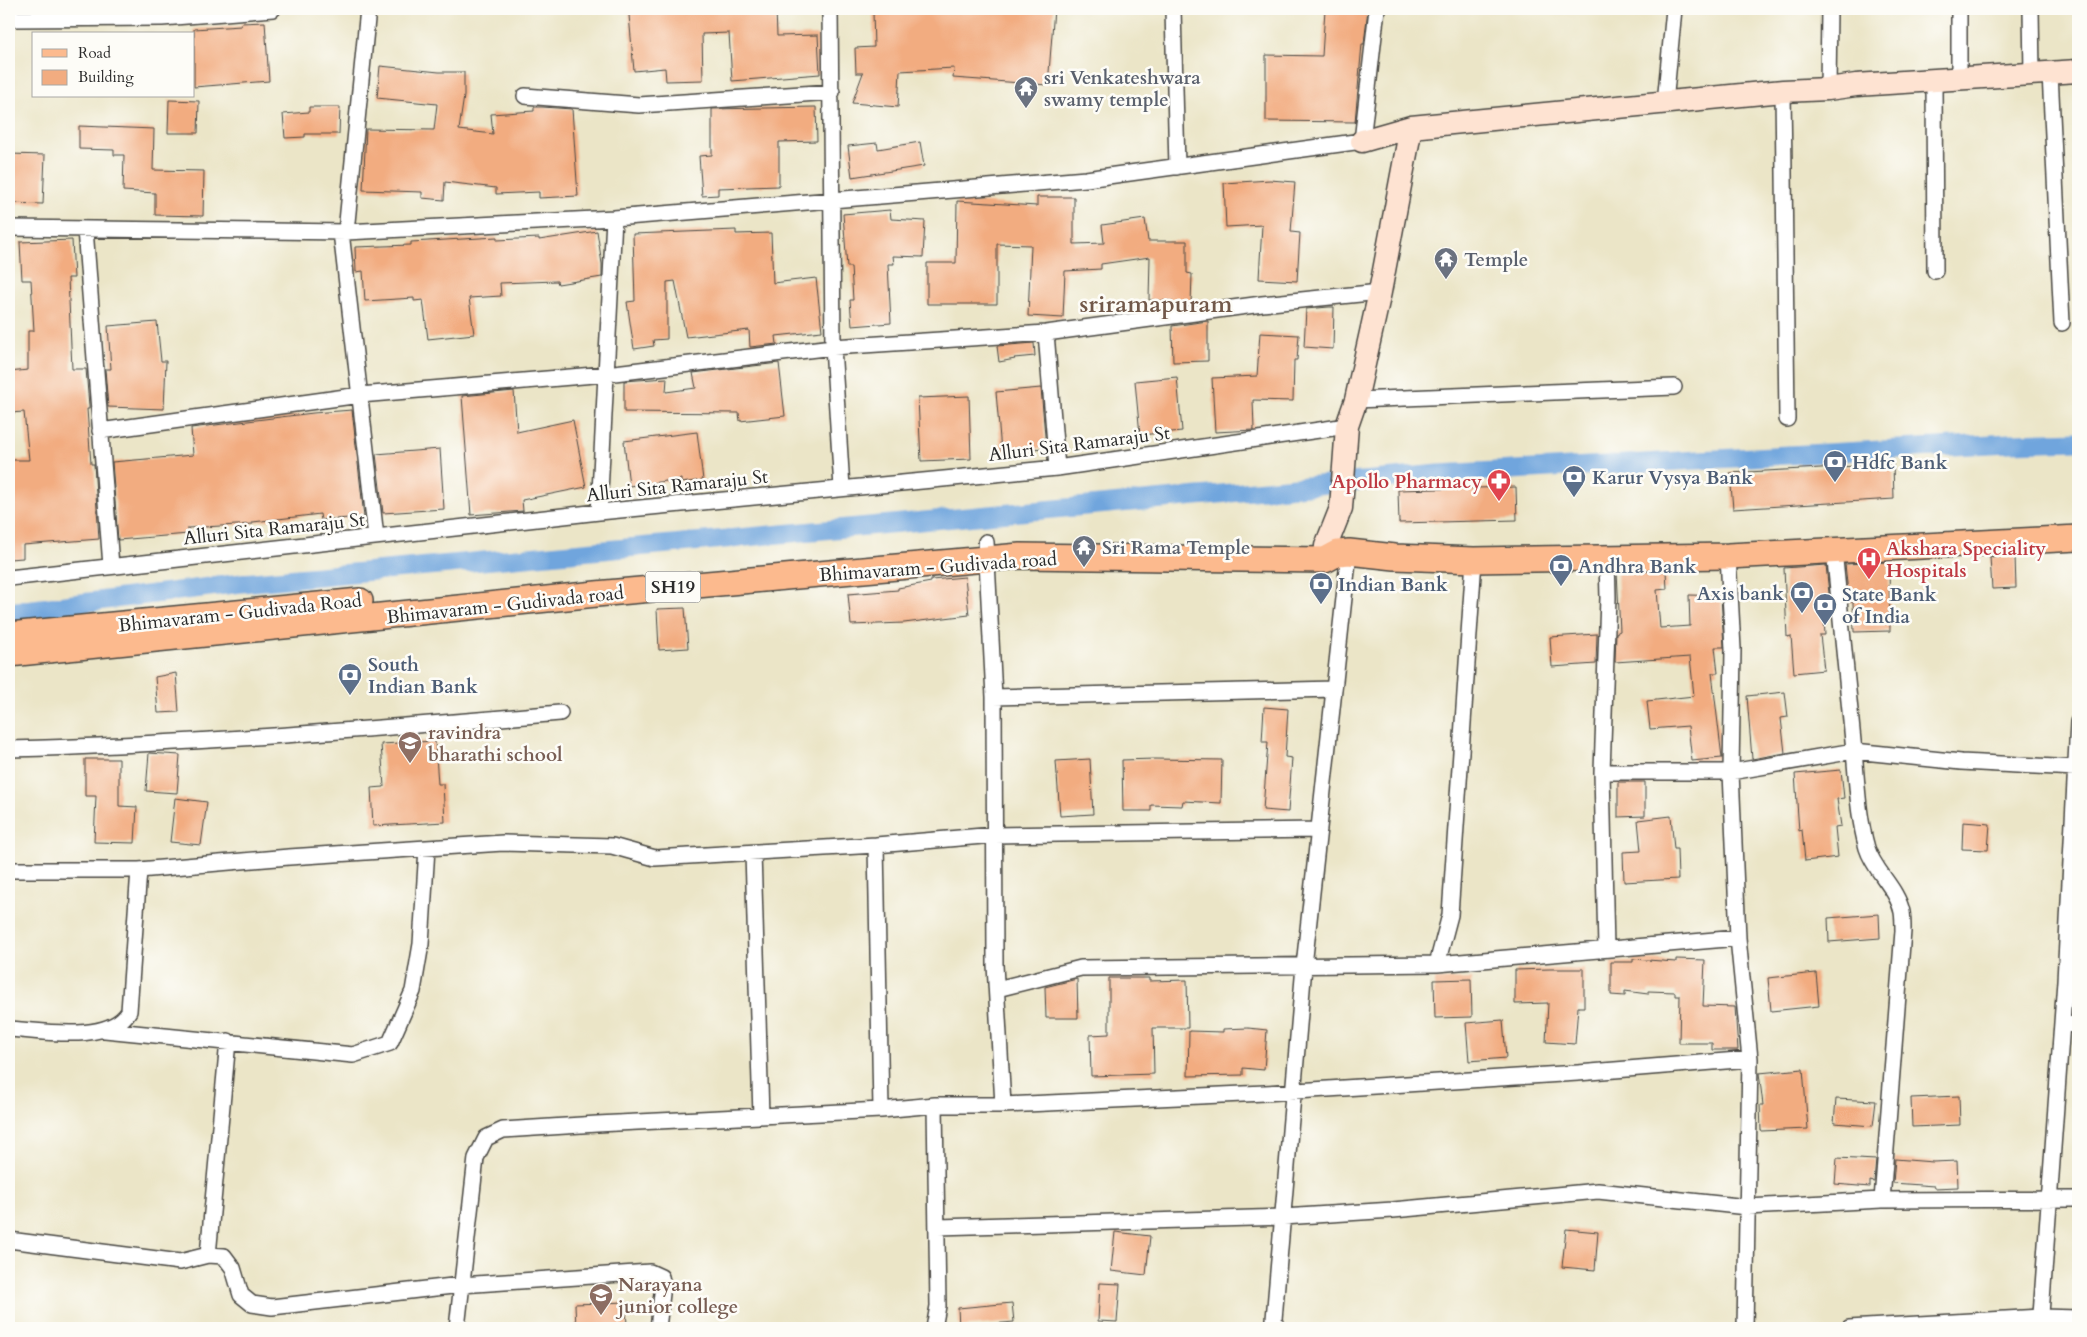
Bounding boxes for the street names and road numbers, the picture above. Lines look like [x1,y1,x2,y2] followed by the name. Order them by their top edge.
[987,420,1171,468] street label: Alluri Sita Ramaraju St
[585,464,769,508] street label: Alluri Sita Ramaraju St
[182,507,366,551] street label: Alluri Sita Ramaraju St
[818,546,1058,588] street label: Bhimavaram - Gudivada road
[646,572,700,602] road number: SH19
[385,580,625,630] street label: Bhimavaram - Gudivada road
[117,587,363,639] street label: Bhimavaram - Gudivada Road

